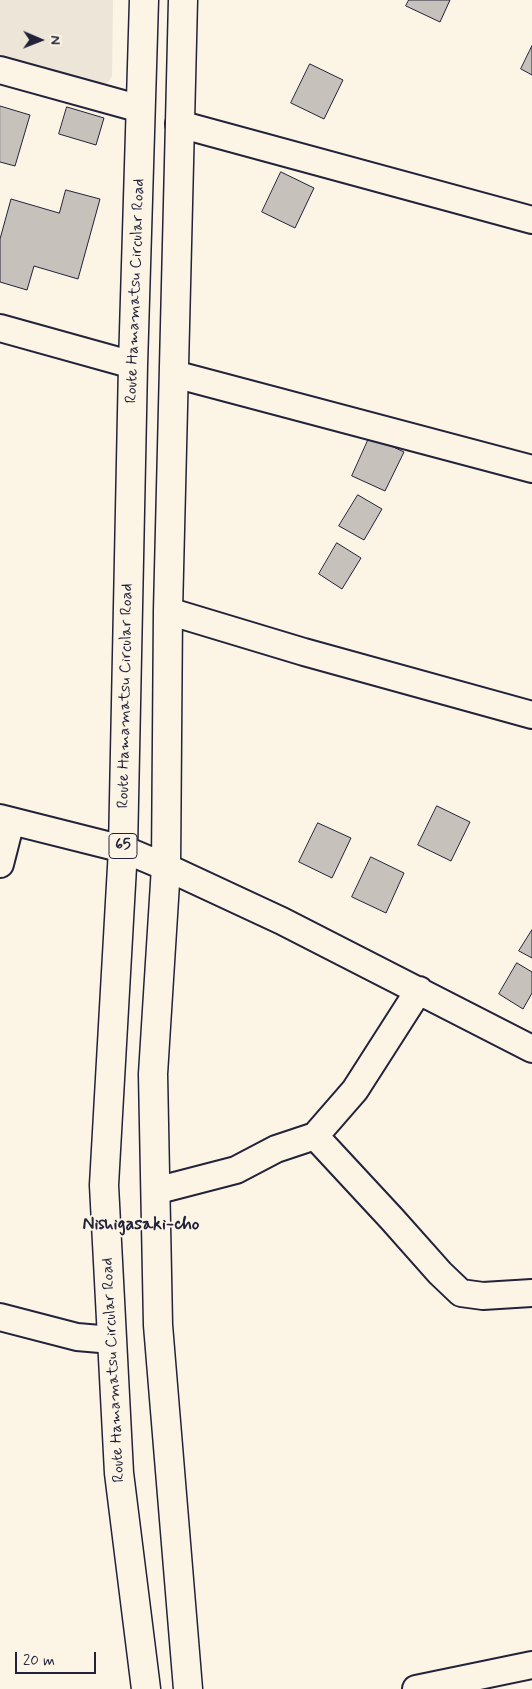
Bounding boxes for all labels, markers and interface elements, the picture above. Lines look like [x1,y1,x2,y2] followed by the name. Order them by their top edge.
[15,15,65,65] north arrow
[46,35,64,45] text: N
[122,178,150,404] street label: Route Hamamatsu Circular Road
[114,583,138,809] street label: Route Hamamatsu Circular Road
[109,834,137,858] road number: 65
[82,1214,200,1236] district label: Nishigasaki-cho
[99,1257,129,1483] street label: Route Hamamatsu Circular Road
[18,1642,99,1674] scale bar
[23,1651,55,1671] text: 20 m

